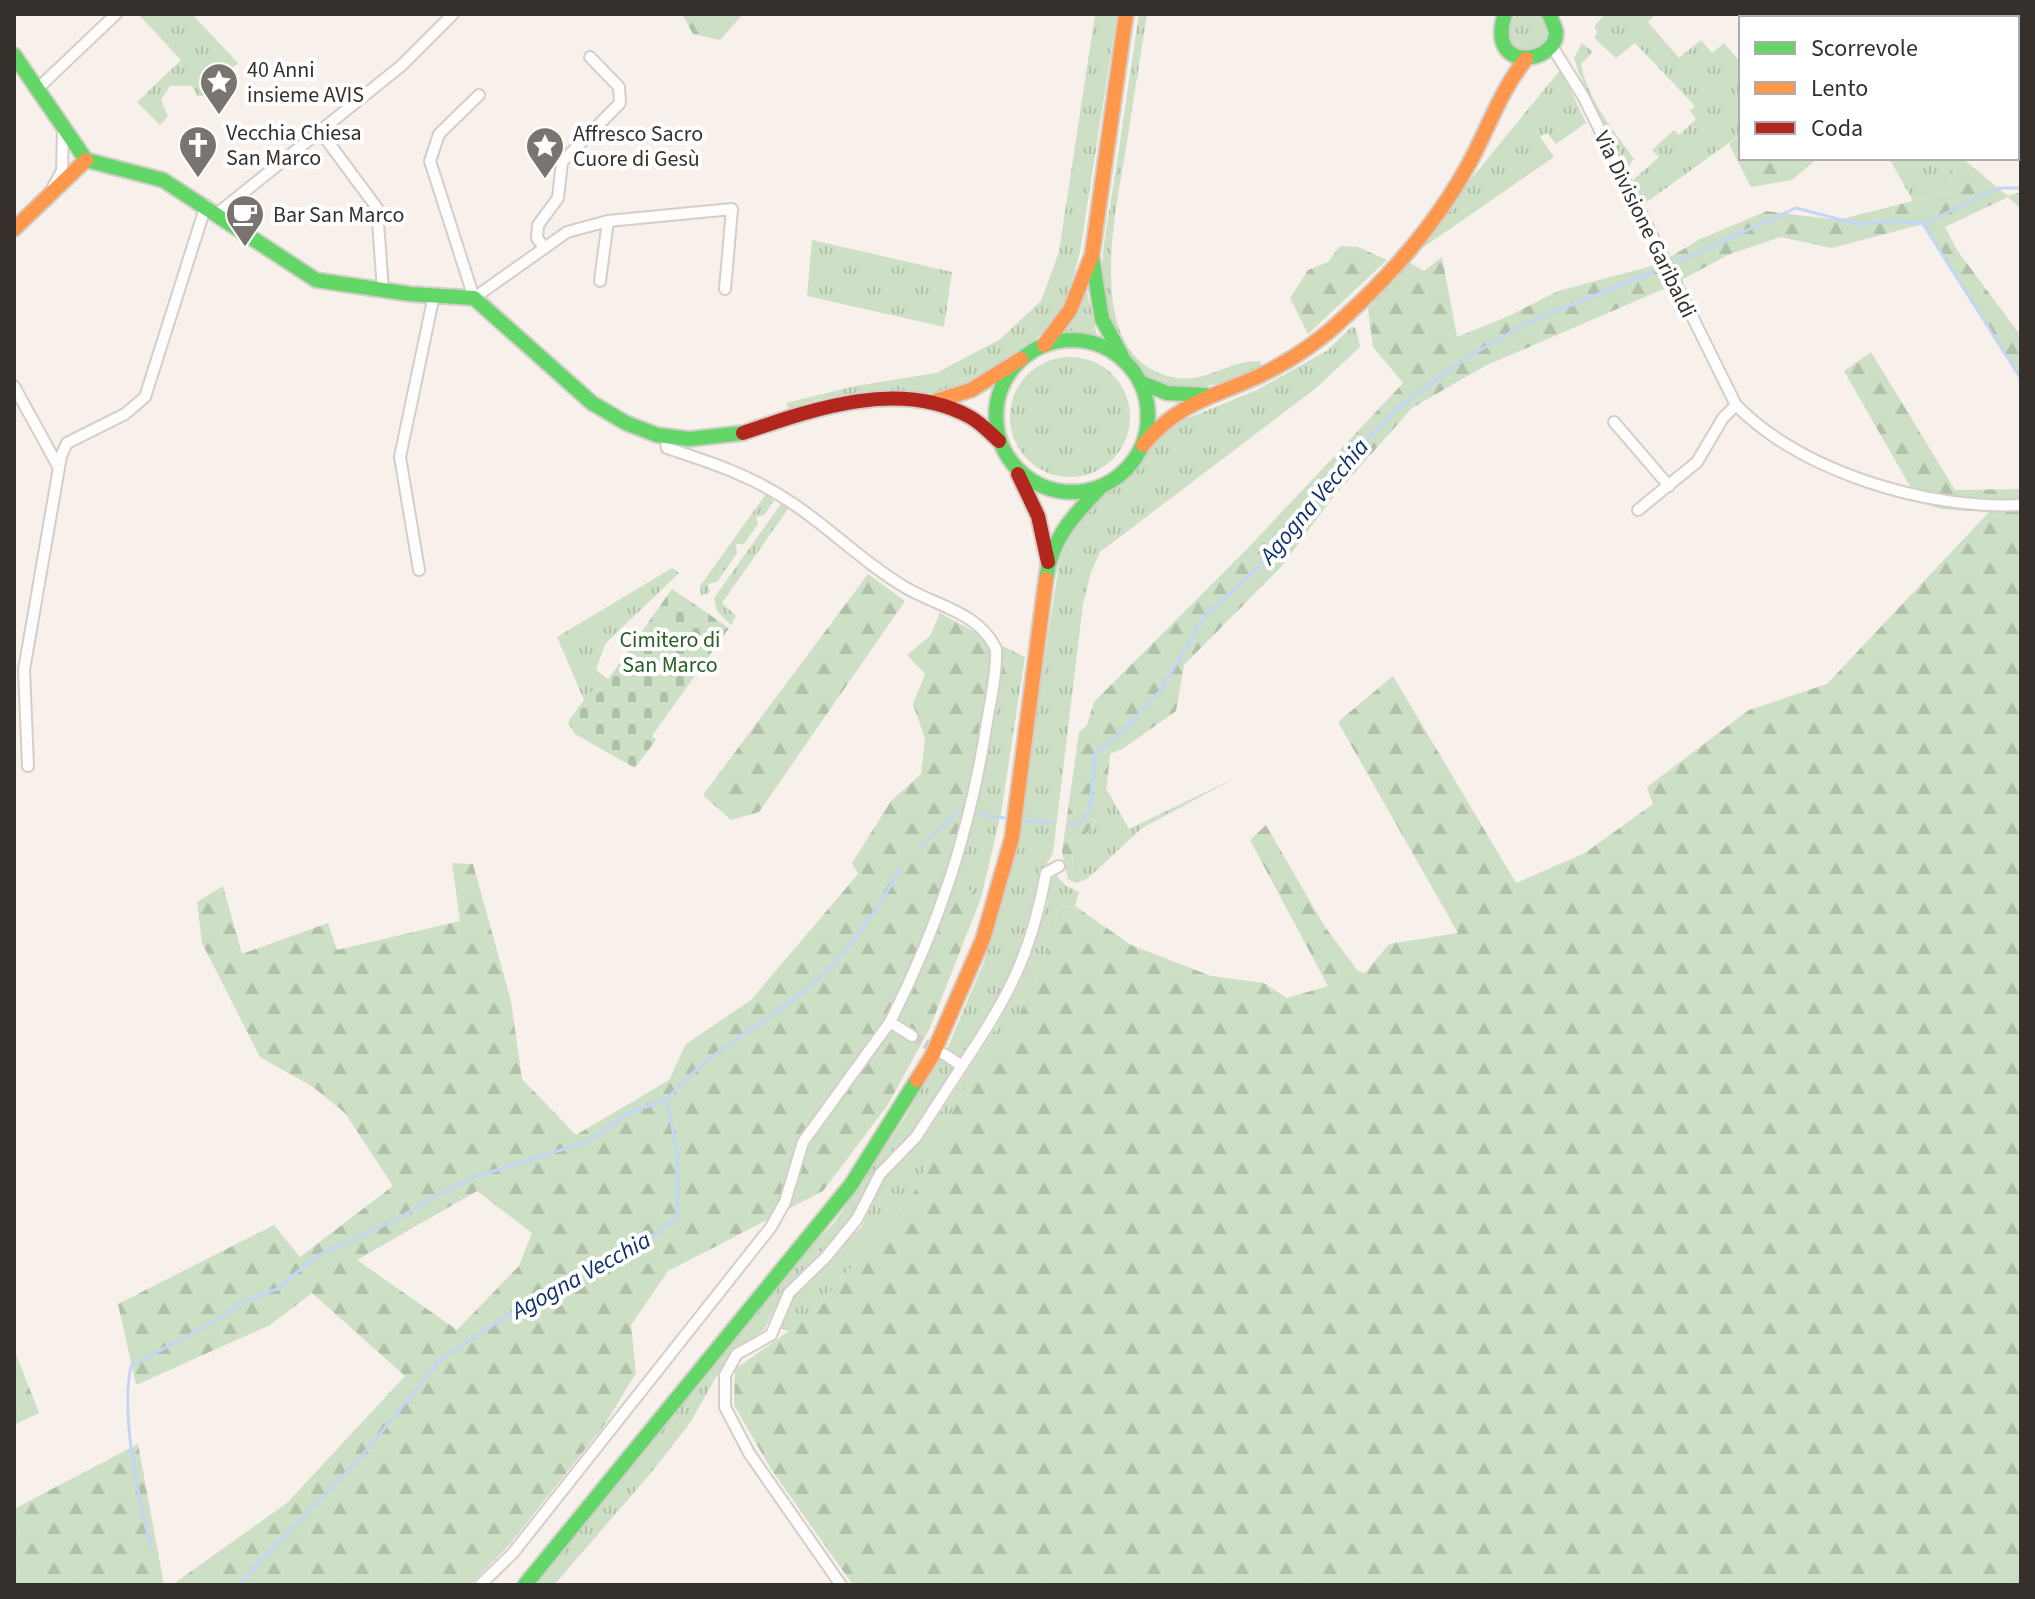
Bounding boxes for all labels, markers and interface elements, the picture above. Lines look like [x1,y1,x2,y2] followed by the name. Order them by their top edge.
[1739,16,2019,160] legend
[1811,31,1918,66] text: Scorrevole
[247,54,364,111] place label: 40 Anni insieme AVIS
[198,61,240,116] place icon: 40 Anni insieme AVIS
[1811,71,1868,106] text: Lento
[1811,111,1863,146] text: Coda
[226,117,362,174] place label: Vecchia Chiesa San Marco
[573,118,703,175] place label: Affresco Sacro Cuore di Gesù
[177,124,219,179] church icon: Vecchia Chiesa San Marco
[524,125,566,180] place icon: Affresco Sacro Cuore di Gesù
[1586,125,1704,323] street label: Via Divisione Garibaldi
[224,193,266,248] cafe icon: Bar San Marco
[273,199,404,231] place label: Bar San Marco
[1250,431,1378,573] water label: Agogna Vecchia
[619,624,721,681] park label: Cimitero di San Marco
[503,1223,658,1329] water label: Agogna Vecchia

